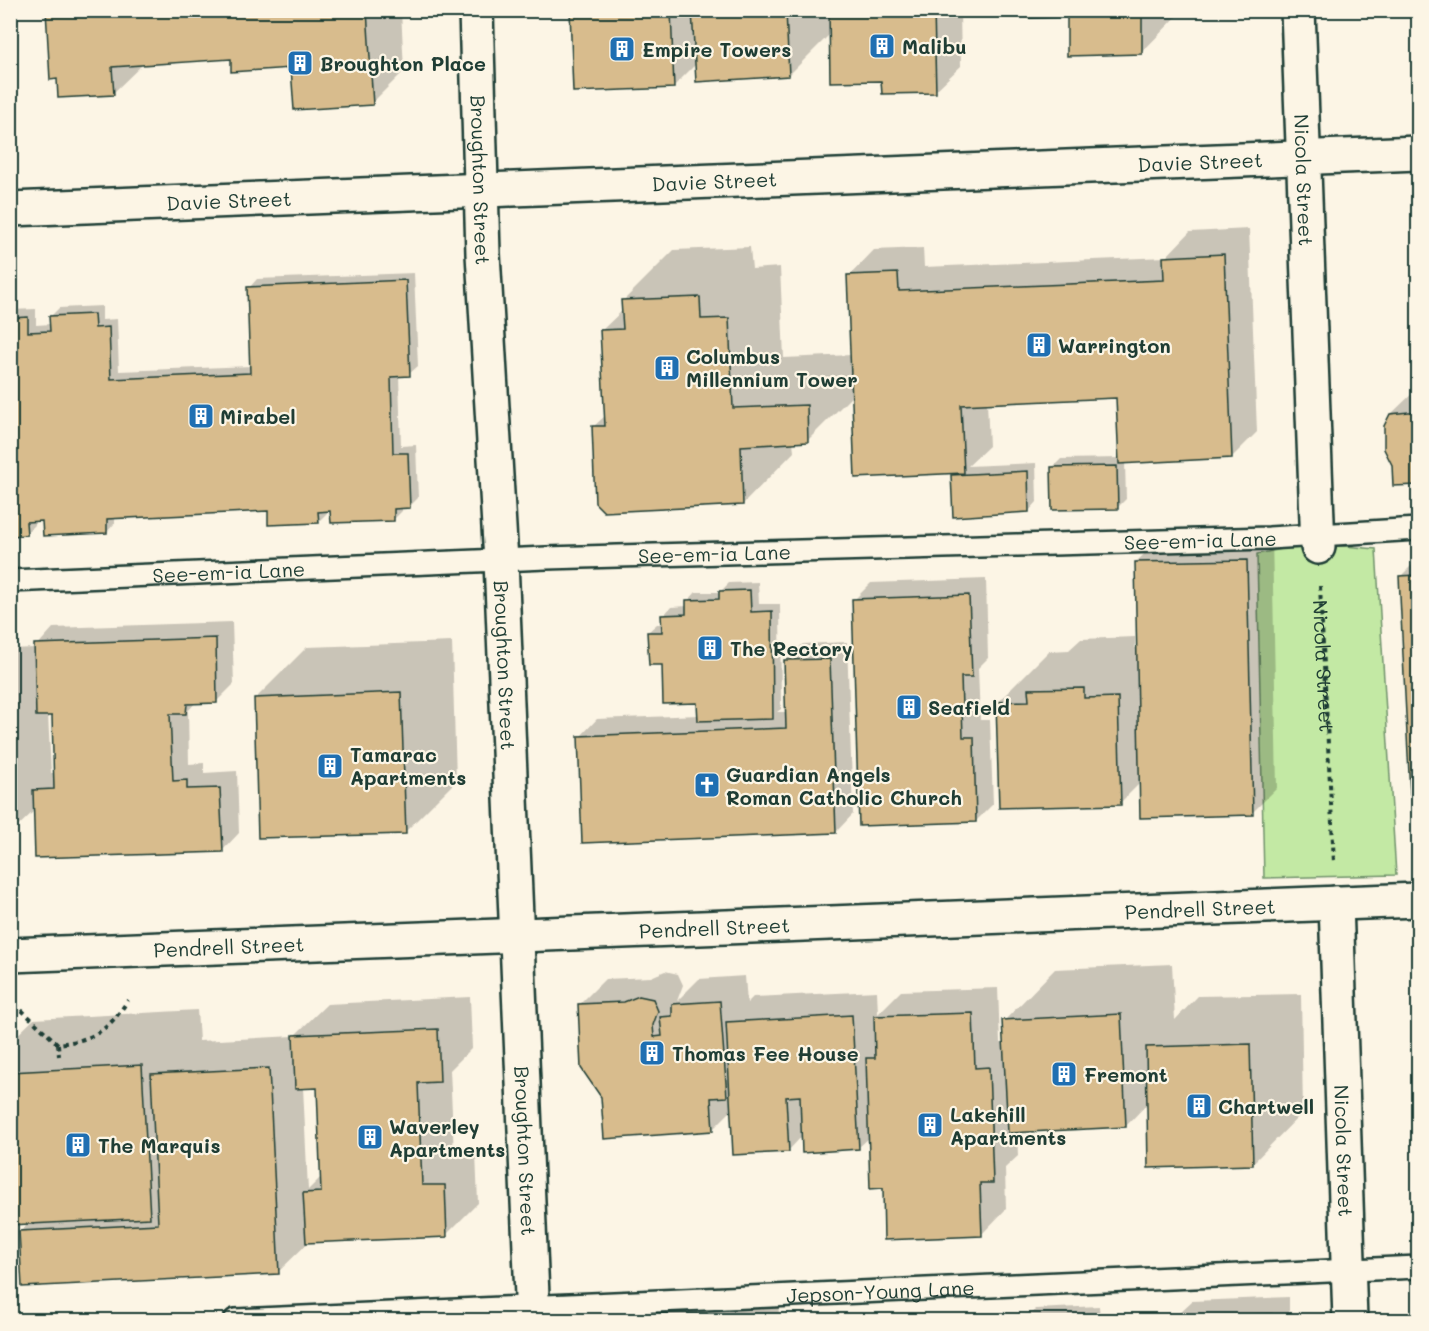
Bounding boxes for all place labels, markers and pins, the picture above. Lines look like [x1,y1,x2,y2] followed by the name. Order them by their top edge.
[867,31,897,61] building icon: Malibu
[902,33,967,59] place label: Malibu
[607,34,637,64] building icon: Empire Towers
[642,36,791,62] place label: Empire Towers
[285,48,315,78] building icon: Broughton Place
[320,50,486,76] place label: Broughton Place
[1024,330,1054,360] building icon: Warrington
[1058,332,1171,358] place label: Warrington
[686,343,858,392] place label: Columbus Millennium Tower
[652,353,682,383] building icon: Columbus Millennium Tower
[186,401,216,431] building icon: Mirabel
[220,403,296,429] place label: Mirabel
[695,633,725,663] building icon: The Rectory
[730,635,853,661] place label: The Rectory
[894,692,924,722] building icon: Seafield
[928,694,1010,720] place label: Seafield
[350,741,466,790] place label: Tamarac Apartments
[315,751,345,781] building icon: Tamarac Apartments
[726,761,962,810] place label: Guardian Angels Roman Catholic Church
[692,770,722,800] church icon: Guardian Angels Roman Catholic Church
[637,1038,667,1068] building icon: Thomas Fee House
[672,1040,859,1066] place label: Thomas Fee House
[1049,1059,1079,1089] building icon: Fremont
[1084,1061,1168,1087] place label: Fremont
[1184,1091,1214,1121] building icon: Chartwell
[1218,1093,1314,1119] place label: Chartwell
[950,1101,1066,1150] place label: Lakehill Apartments
[915,1110,945,1140] building icon: Lakehill Apartments
[389,1113,505,1162] place label: Waverley Apartments
[355,1122,385,1152] building icon: Waverley Apartments
[63,1130,93,1160] building icon: The Marquis
[98,1132,221,1158] place label: The Marquis

